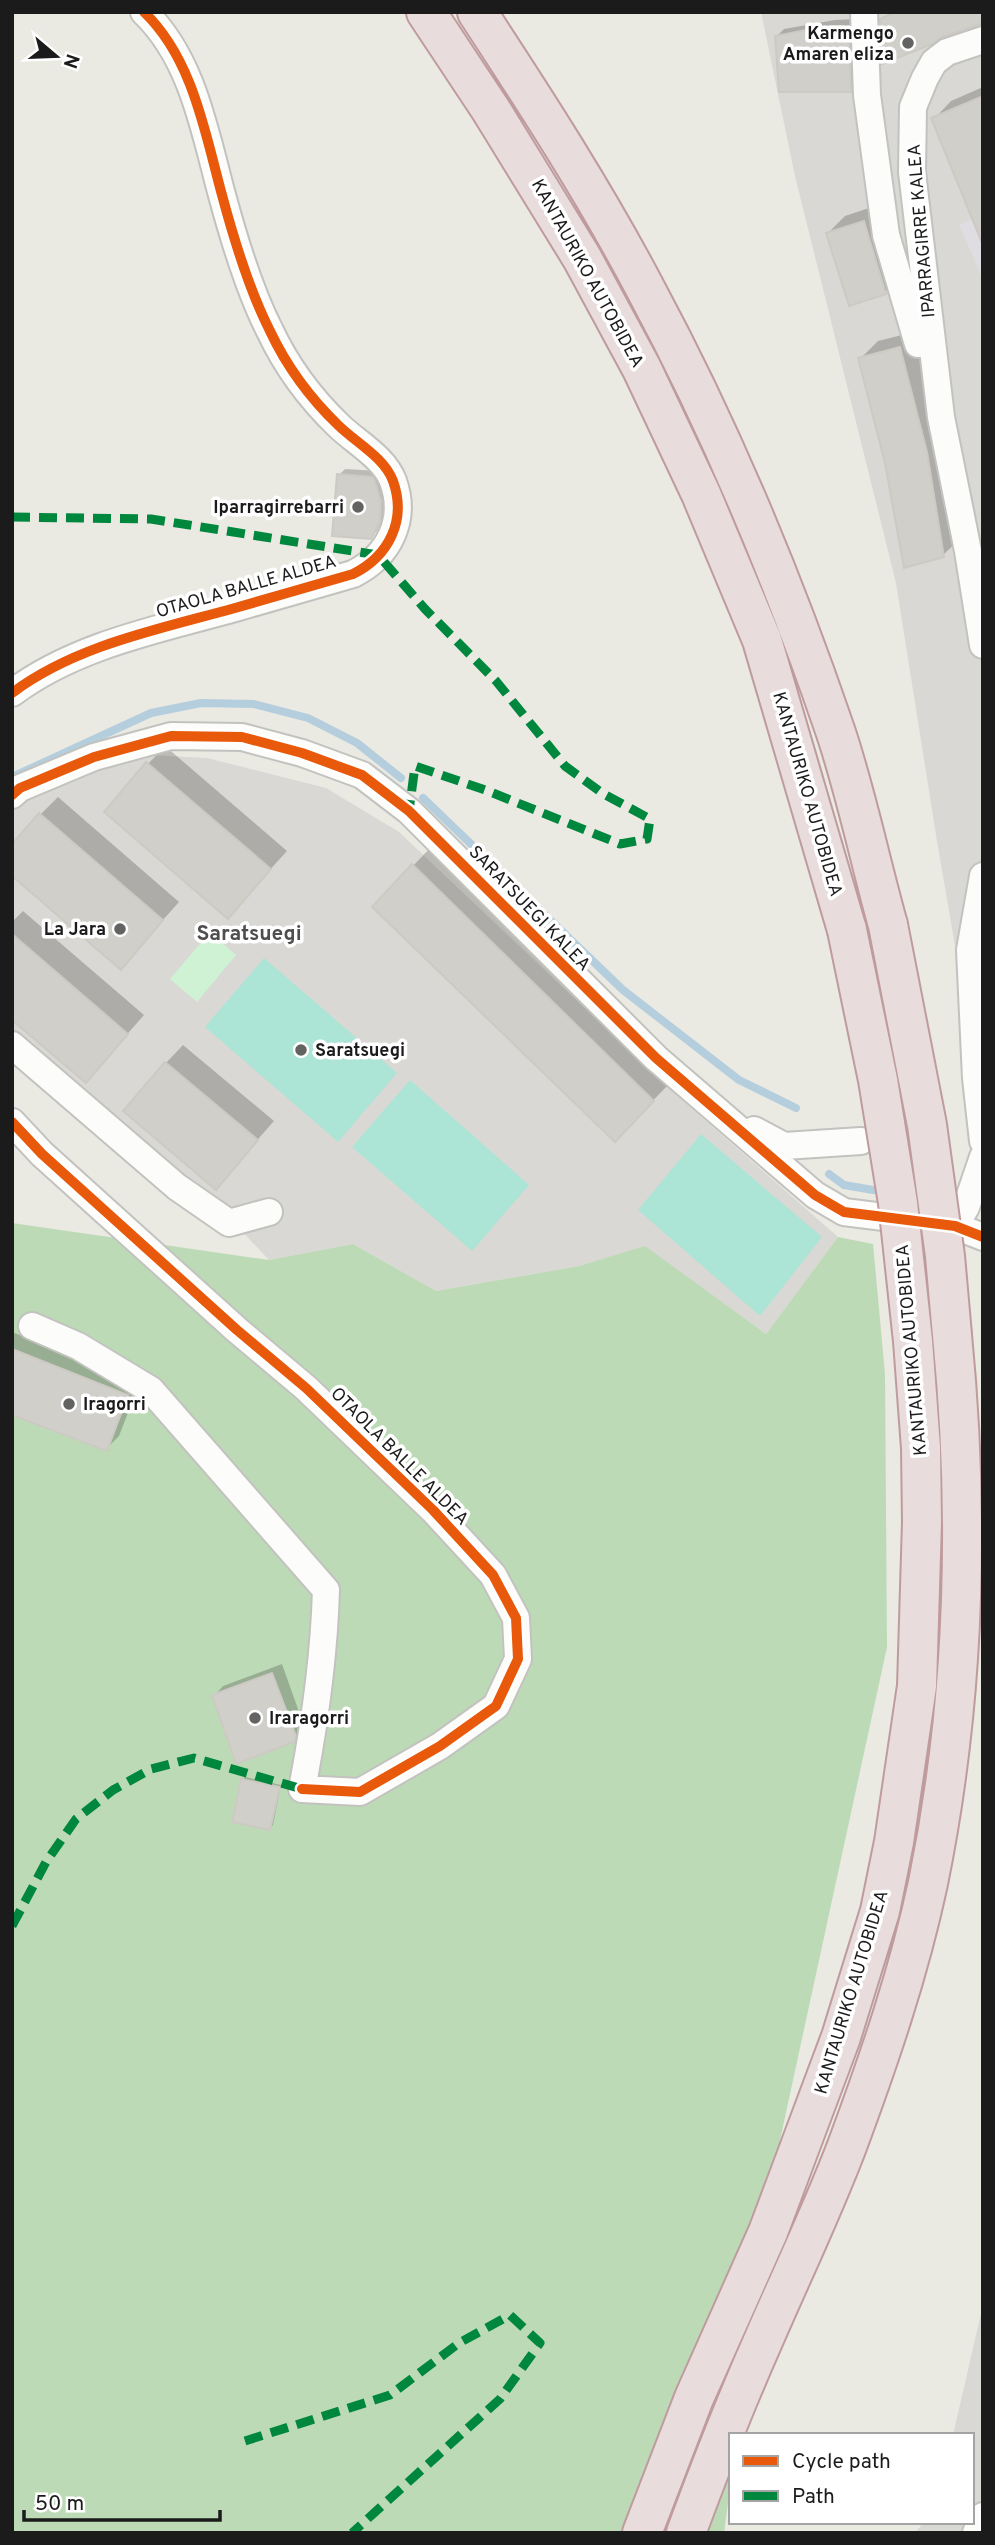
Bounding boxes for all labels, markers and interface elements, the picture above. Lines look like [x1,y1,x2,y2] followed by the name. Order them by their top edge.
[21,21,91,91] north arrow
[783,23,894,67] place label: Karmengo Amaren eliza
[900,35,916,51] marker: Karmengo Amaren eliza
[57,51,84,71] text: N
[903,143,942,319] street label: IPARRAGIRRE KALEA
[525,175,648,372] street label: KANTAURIKO AUTOBIDEA
[213,497,344,520] place label: Iparragirrebarri
[350,499,366,515] marker: Iparragirrebarri
[154,551,339,624] street label: OTAOLA BALLE ALDEA
[766,689,847,900] street label: KANTAURIKO AUTOBIDEA
[463,841,595,977] street label: SARATSUEGI KALEA
[44,919,106,942] place label: La Jara
[112,921,128,937] marker: La Jara
[196,921,302,948] district label: Saratsuegi
[315,1040,405,1063] place label: Saratsuegi
[293,1042,309,1058] marker: Saratsuegi
[892,1243,933,1457] street label: KANTAURIKO AUTOBIDEA
[325,1383,473,1531] street label: OTAOLA BALLE ALDEA
[83,1394,146,1417] place label: Iragorri
[61,1396,77,1412] marker: Iragorri
[269,1708,349,1731] place label: Iraragorri
[247,1710,263,1726] marker: Iraragorri
[810,1888,894,2097] street label: KANTAURIKO AUTOBIDEA
[729,2433,974,2524] legend
[792,2449,891,2476] text: Cycle path
[24,2478,220,2522] scale bar
[792,2484,835,2511] text: Path
[35,2491,84,2518] text: 50 m

